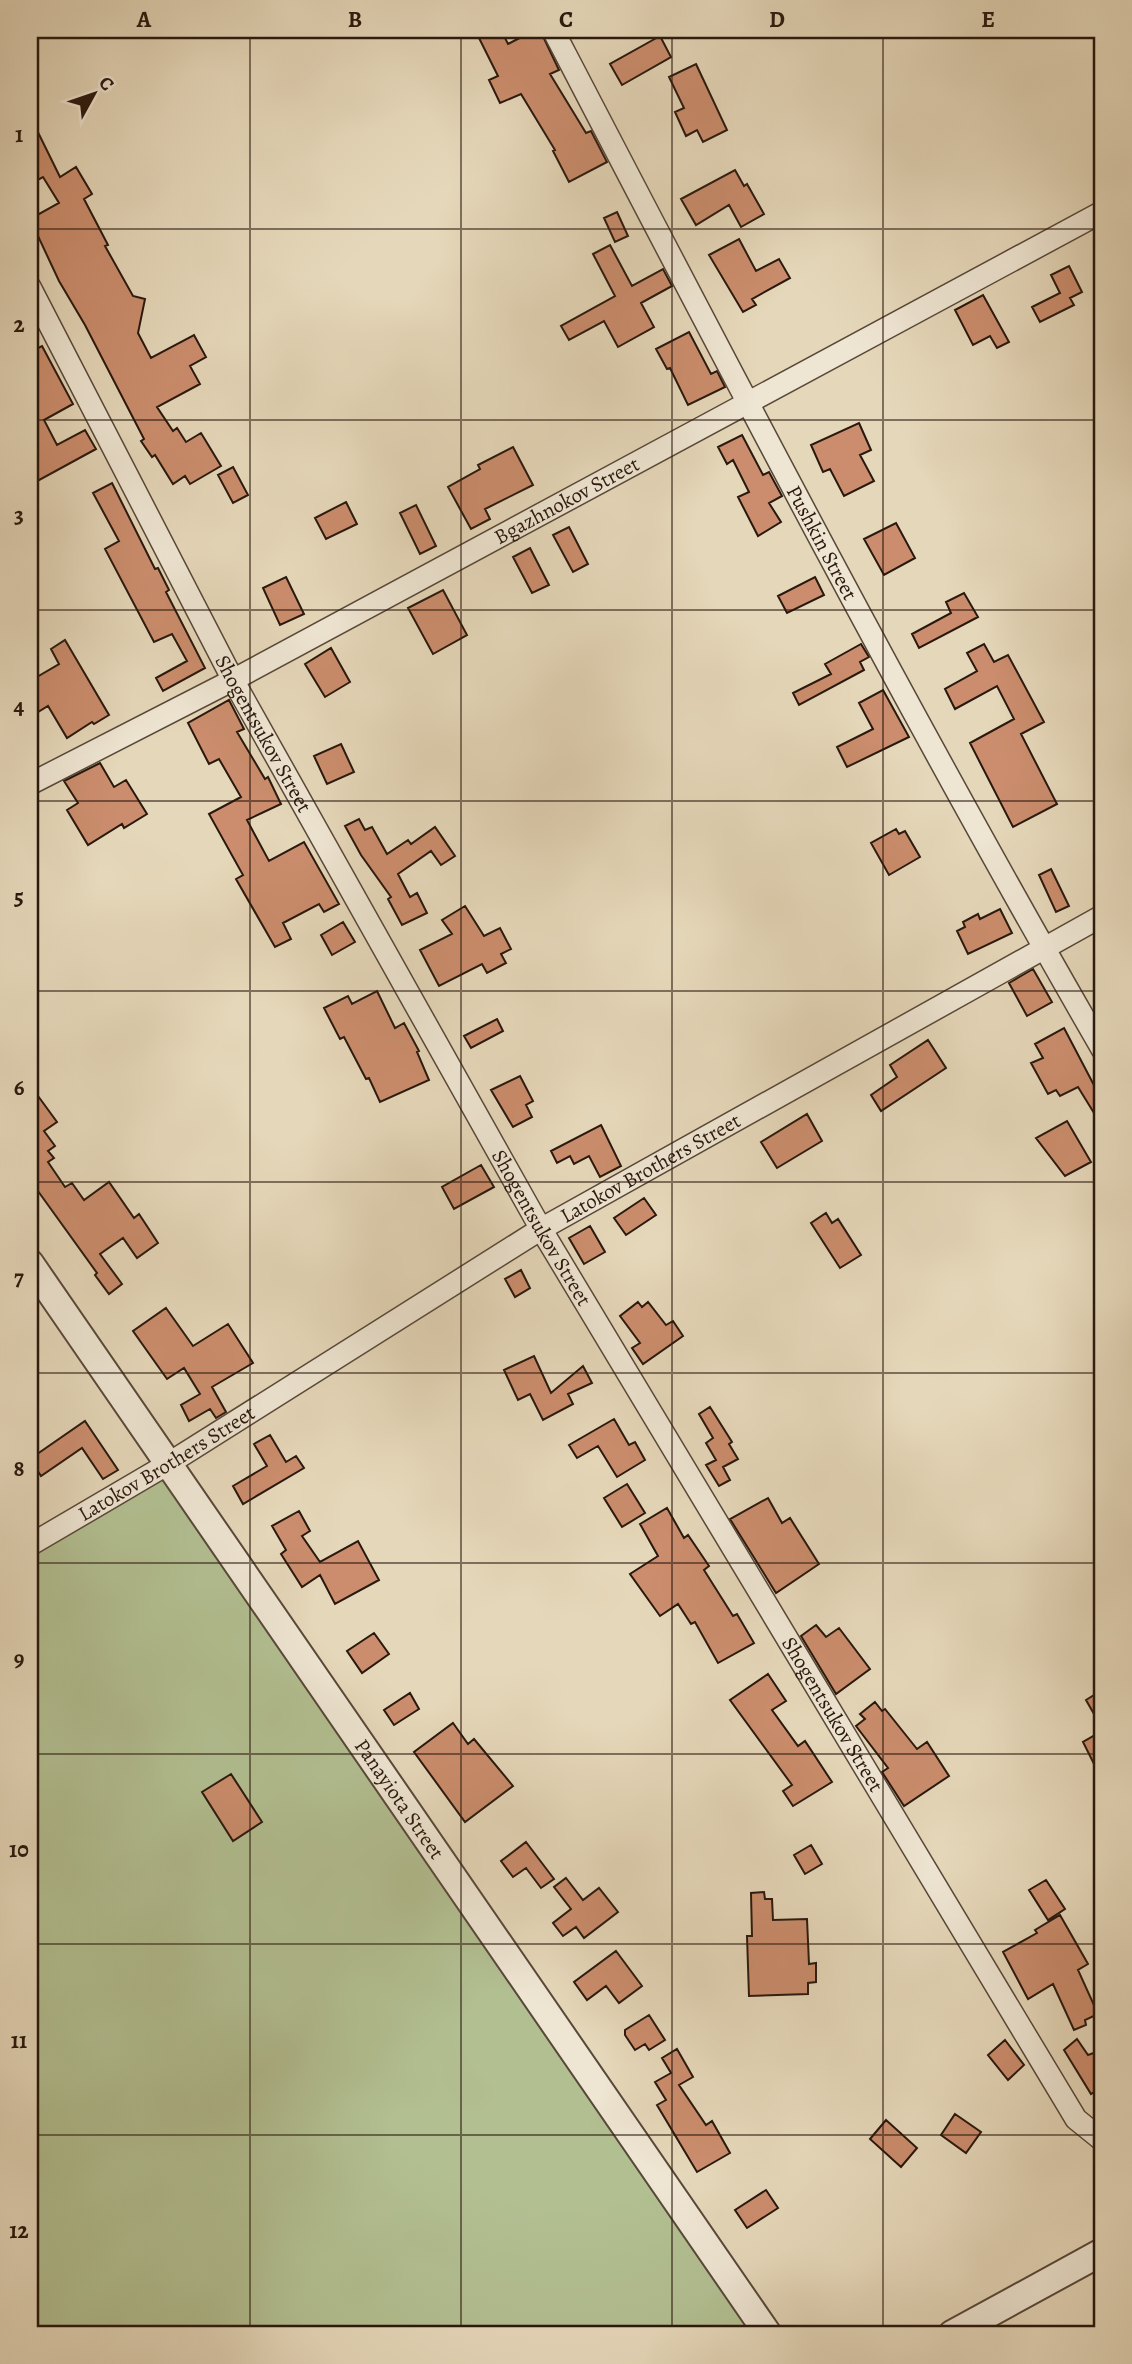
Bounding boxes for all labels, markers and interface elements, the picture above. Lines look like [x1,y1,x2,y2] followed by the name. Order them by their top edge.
[136,4,152,35] text: A
[348,4,362,35] text: B
[559,4,573,35] text: C
[769,4,785,35] text: D
[981,4,995,35] text: E
[60,60,130,130] north arrow
[93,71,120,97] text: С
[15,119,23,150] text: 1
[13,309,25,340] text: 2
[489,450,644,551] street label: Bgazhnokov Street
[780,480,864,605] street label: Pushkin Street
[14,500,24,531] text: 3
[208,650,319,818] street label: Shogentsukov Street
[14,691,25,722] text: 4
[14,881,24,912] text: 5
[14,1072,25,1103] text: 6
[555,1107,745,1230] street label: Latokov Brothers Street
[485,1145,598,1311] street label: Shogentsukov Street
[14,1262,24,1293] text: 7
[73,1399,260,1528] street label: Latokov Brothers Street
[13,1453,25,1484] text: 8
[775,1632,890,1797] street label: Shogentsukov Street
[14,1643,24,1674] text: 9
[348,1733,451,1865] street label: Panayiota Street
[9,1834,29,1865] text: 10
[11,2025,27,2056] text: 11
[9,2215,29,2246] text: 12

